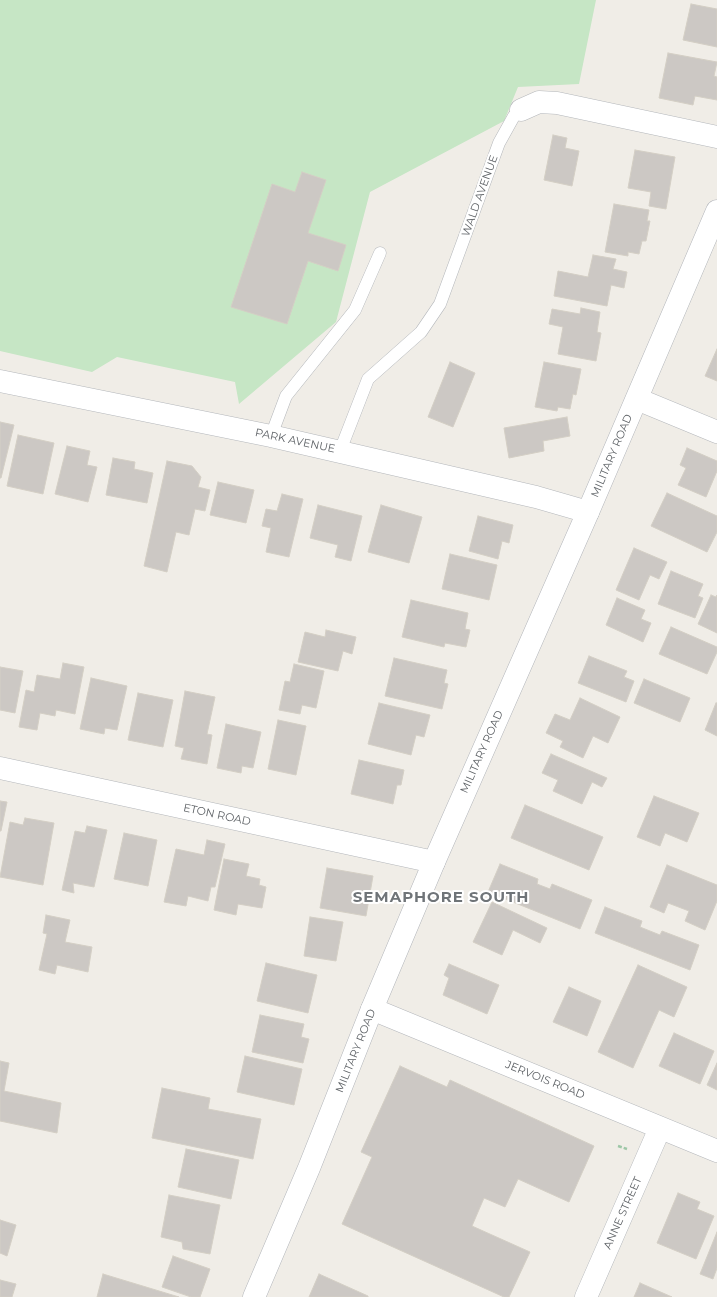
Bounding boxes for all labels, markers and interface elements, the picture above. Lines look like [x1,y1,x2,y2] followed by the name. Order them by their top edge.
[459,154,501,238] street label: WALD AVENUE
[588,412,636,500] street label: MILITARY ROAD
[254,426,336,456] street label: PARK AVENUE
[458,709,506,795] street label: MILITARY ROAD
[182,801,252,829] street label: ETON ROAD
[353,889,529,907] district label: SEMAPHORE SOUTH
[333,1007,379,1095] street label: MILITARY ROAD
[503,1058,587,1102] street label: JERVOIS ROAD
[601,1175,645,1251] street label: ANNE STREET

